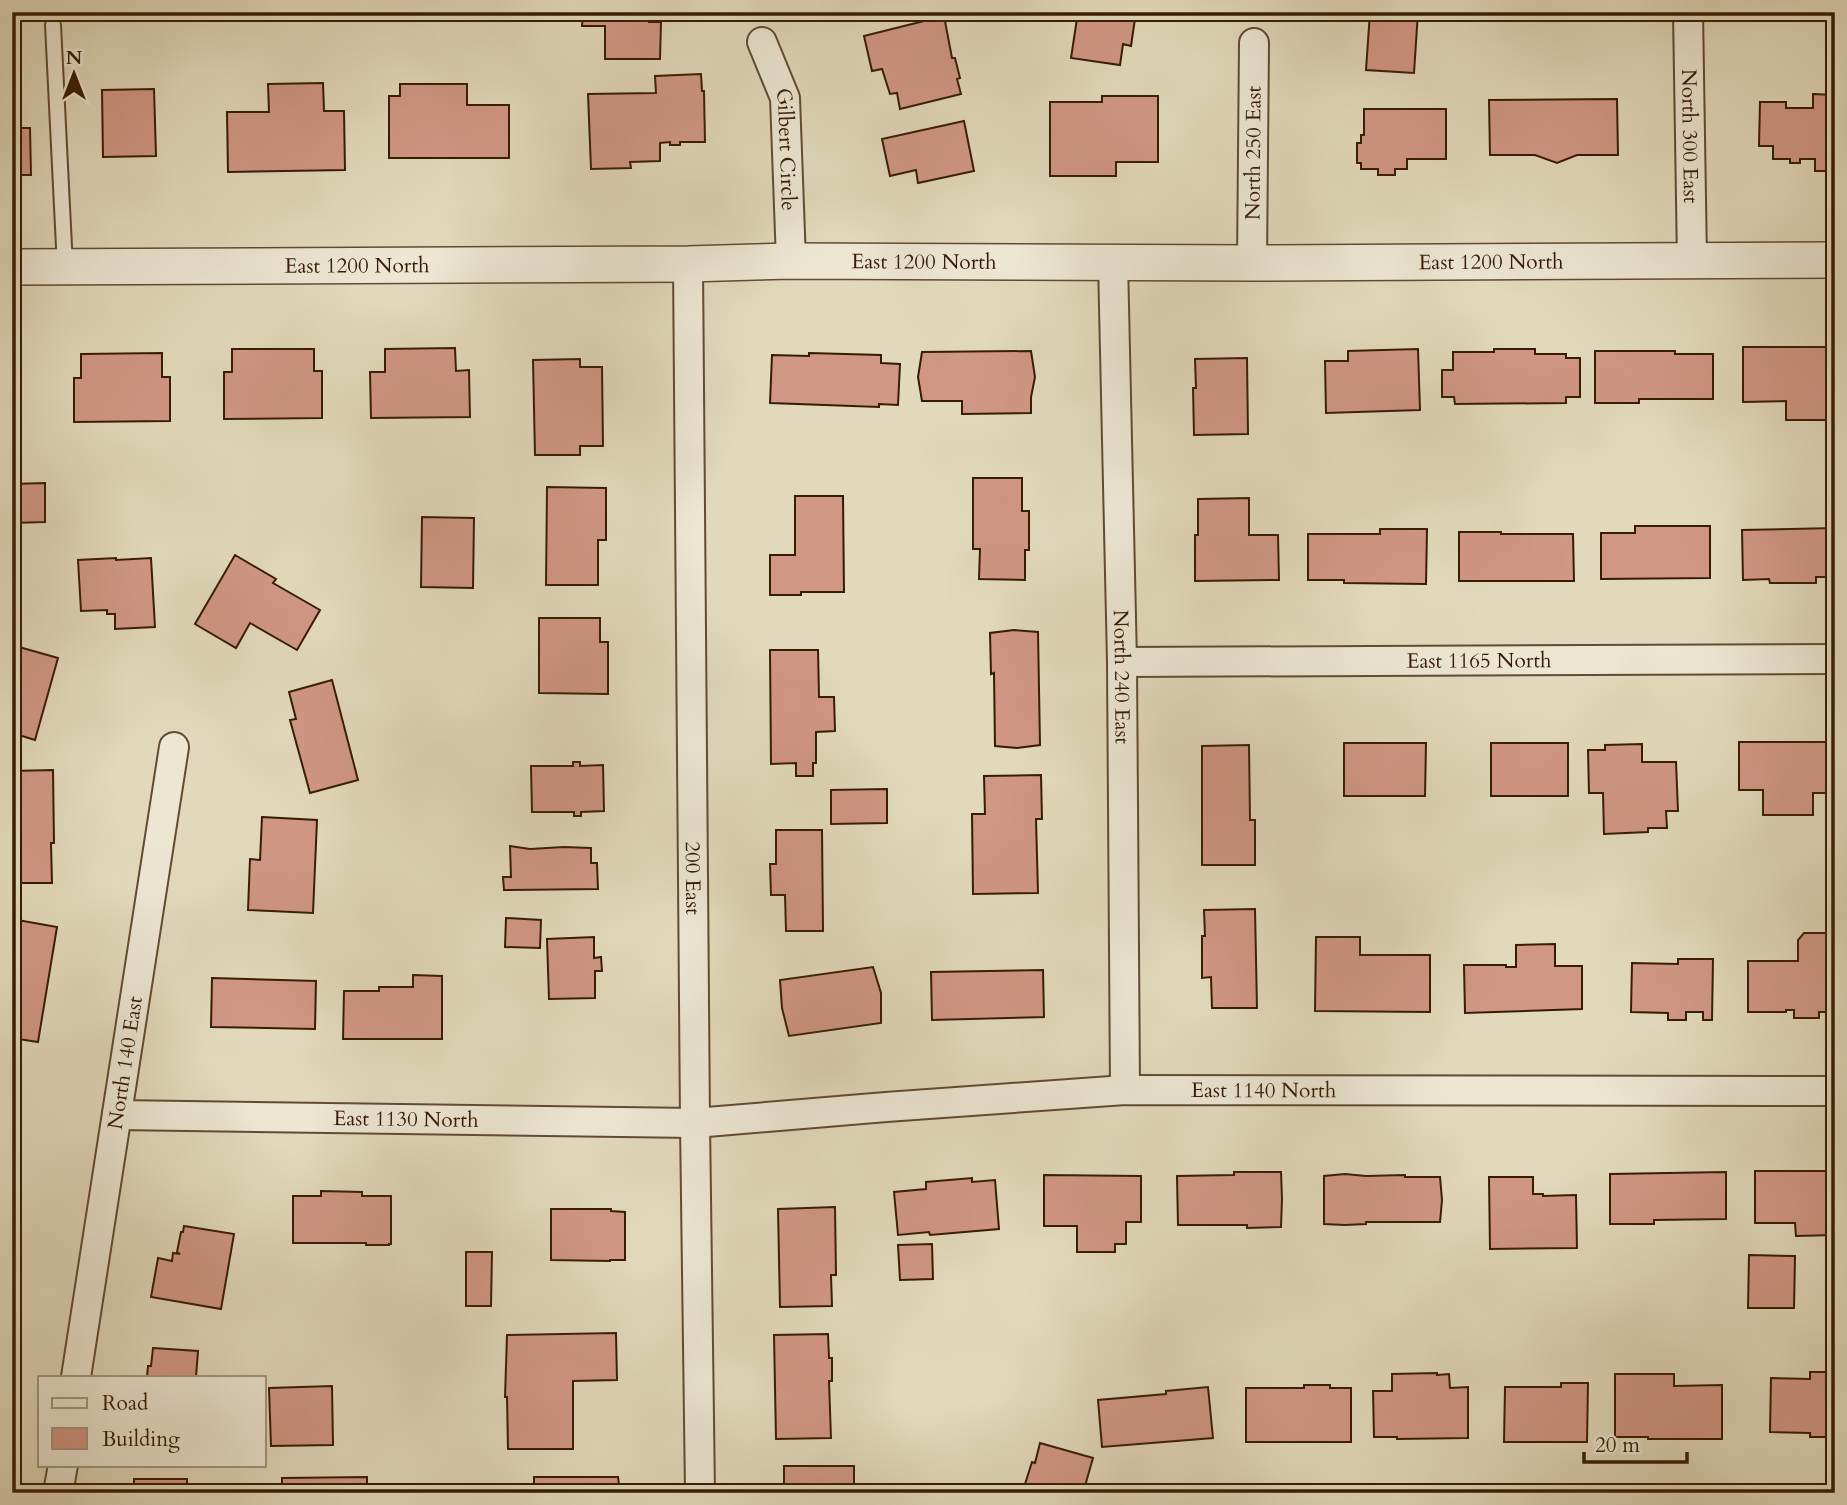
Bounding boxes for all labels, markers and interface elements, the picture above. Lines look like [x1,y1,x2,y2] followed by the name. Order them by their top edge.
[38,38,108,108] north arrow
[66,45,83,71] text: N
[1674,69,1706,204] street label: North 300 East
[768,83,804,211] street label: Gilbert Circle
[1238,85,1268,220] street label: North 250 East
[851,247,997,276] street label: East 1200 North
[1418,247,1564,277] street label: East 1200 North
[284,251,430,280] street label: East 1200 North
[1106,609,1137,745] street label: North 240 East
[1406,646,1552,675] street label: East 1165 North
[678,841,708,915] street label: 200 East
[100,994,150,1131] street label: North 140 East
[1191,1076,1337,1105] street label: East 1140 North
[333,1103,479,1135] street label: East 1130 North
[38,1376,266,1466] legend
[102,1389,148,1418] text: Road
[1584,1421,1688,1465] scale bar
[102,1425,180,1454] text: Building
[1595,1431,1640,1460] text: 20 m

